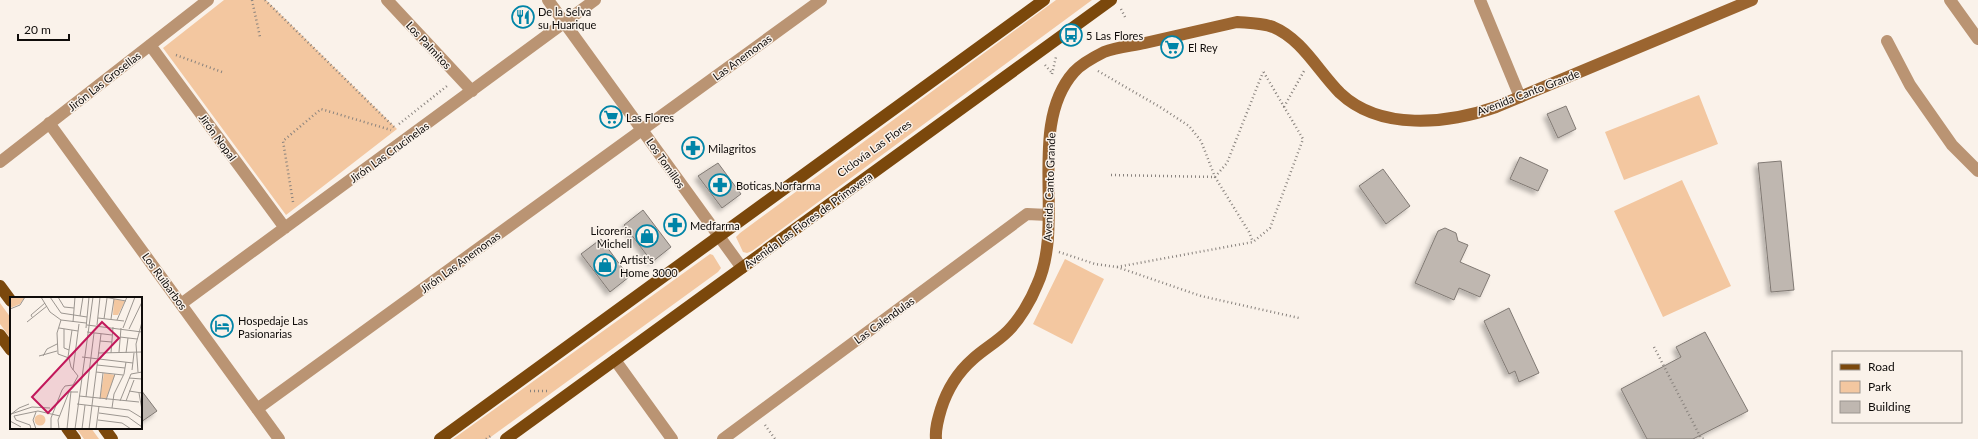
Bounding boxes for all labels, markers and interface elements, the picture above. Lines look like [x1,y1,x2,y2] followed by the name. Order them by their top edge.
[510,4,536,30] restaurant icon: De la Selva su Huarique
[538,5,597,31] place label: De la Selva su Huarique
[18,16,69,42] scale bar
[404,19,454,72] street label: Los Palmitos
[24,22,51,37] text: 20 m
[1058,22,1084,48] bus stop icon: 5 Las Flores
[1086,29,1143,42] place label: 5 Las Flores
[710,31,774,83] street label: Las Anemonas
[1159,34,1185,60] supermarket icon: El Rey
[1188,41,1218,54] place label: El Rey
[65,48,143,113] street label: Jirón Las Grosellas
[1475,66,1581,118] street label: Avenida Canto Grande
[598,104,624,130] supermarket icon: Las Flores
[197,111,239,163] street label: Jirón Nopal
[626,111,674,124] place label: Las Flores
[834,117,914,179] street label: Ciclovía Las Flores
[347,119,431,185] street label: Jirón Las Crucinelas
[1041,132,1057,242] street label: Avenida Canto Grande
[680,135,706,161] pharmacy icon: Milagritos
[644,136,688,191] street label: Los Tomillos
[708,142,756,155] place label: Milagritos
[741,169,875,271] street label: Avenida Las Flores de Primavera
[707,172,733,198] pharmacy icon: Boticas Norfarma
[736,179,821,192] place label: Boticas Norfarma
[662,212,688,238] pharmacy icon: Medfarma
[690,219,740,232] place label: Medfarma
[634,223,660,249] shop icon: Licorería Michell
[591,224,632,250] place label: Licorería Michell
[418,229,503,295] street label: Jirón Las Anemonas
[140,250,190,312] street label: Los Ruibarbos
[592,252,618,278] shop icon: Artist's Home 3000
[620,253,678,279] place label: Artist's Home 3000
[851,294,917,346] street label: Las Calendulas
[10,297,142,429] inset map
[209,313,235,339] hotel icon: Hospedaje Las Pasionarias
[238,314,308,340] place label: Hospedaje Las Pasionarias
[1832,351,1962,423] legend
[1868,359,1895,374] text: Road
[1868,379,1892,394] text: Park
[1868,399,1911,414] text: Building

